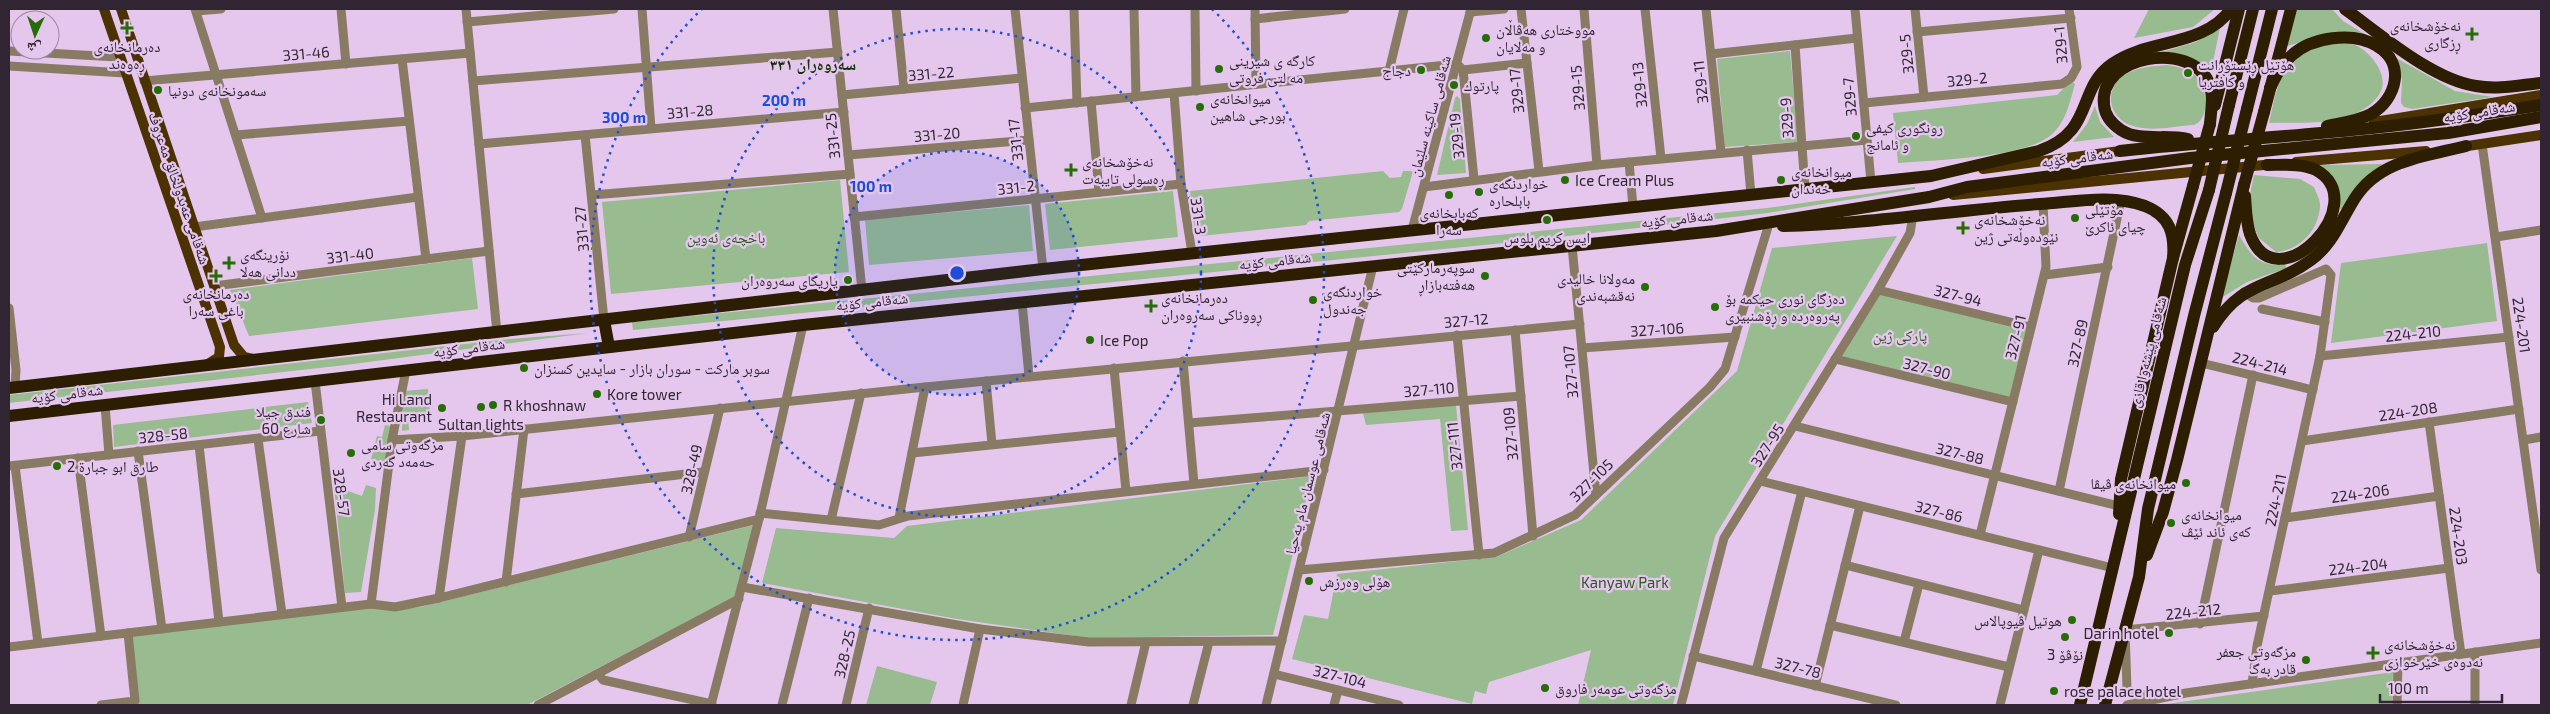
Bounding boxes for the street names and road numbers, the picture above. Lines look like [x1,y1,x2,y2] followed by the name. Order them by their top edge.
[2049,25,2071,65] street label: 329-1
[1895,33,1917,75] street label: 329-5
[282,42,330,64] street label: 331-46
[1404,53,1456,179] street label: شەقامی ساکینە سلێمان
[1689,59,1711,105] street label: 329-11
[1628,61,1650,109] street label: 329-13
[907,62,955,84] street label: 331-22
[1566,64,1588,112] street label: 329-15
[1505,67,1527,114] street label: 329-17
[1946,68,1988,90] street label: 329-2
[1838,76,1860,117] street label: 329-7
[2442,96,2517,128] street label: شەقامی کۆیە
[1776,97,1796,139] street label: 329-9
[666,100,714,122] street label: 331-28
[144,109,215,267] street label: شەقامی عەبدولخالق مەعروف
[821,112,843,160] street label: 331-25
[1445,112,1467,160] street label: 329-19
[1004,118,1026,162] street label: 331-17
[913,123,961,145] street label: 331-20
[2040,144,2114,172] street label: شەقامی کۆیە
[996,176,1036,198] street label: 331-2
[1187,196,1211,236] street label: 331-3
[570,205,592,252] street label: 331-27
[1640,205,1714,233] street label: شەقامی کۆیە
[325,243,375,267] street label: 331-40
[1238,247,1312,275] street label: شەقامی کۆیە
[1932,280,1984,310] street label: 327-94
[835,288,909,316] street label: شەقامی کۆیە
[2125,295,2171,410] street label: شەقامی پێشەوا قازی
[2509,296,2535,354] street label: 224-201
[1443,309,1489,331] street label: 327-12
[2001,313,2029,361] street label: 327-91
[2063,317,2091,369] street label: 327-89
[1629,318,1685,340] street label: 327-106
[2384,321,2442,345] street label: 224-210
[432,334,506,362] street label: شەقامی کۆیە
[1559,344,1581,399] street label: 327-107
[2230,347,2290,379] street label: 224-214
[1901,353,1953,383] street label: 327-90
[1403,378,1455,400] street label: 327-110
[30,380,104,408] street label: شەقامی کۆیە
[2377,397,2439,425] street label: 224-208
[1499,406,1521,462] street label: 327-109
[1281,410,1335,556] street label: شەقامی عوسمان مام یەحیا
[1747,420,1787,470] street label: 327-95
[1443,421,1465,471] street label: 327-111
[137,423,189,447] street label: 328-58
[1934,438,1986,468] street label: 327-88
[677,442,705,496] street label: 328-49
[1566,455,1616,505] street label: 327-105
[330,467,354,517] street label: 328-57
[2261,472,2289,528] street label: 224-211
[2330,480,2390,506] street label: 224-206
[1913,496,1965,526] street label: 327-86
[2446,506,2472,566] street label: 224-203
[2327,553,2389,579] street label: 224-204
[2164,599,2222,623] street label: 224-212
[830,628,858,680] street label: 328-25
[1773,653,1823,681] street label: 327-78
[1311,661,1369,691] street label: 327-104

